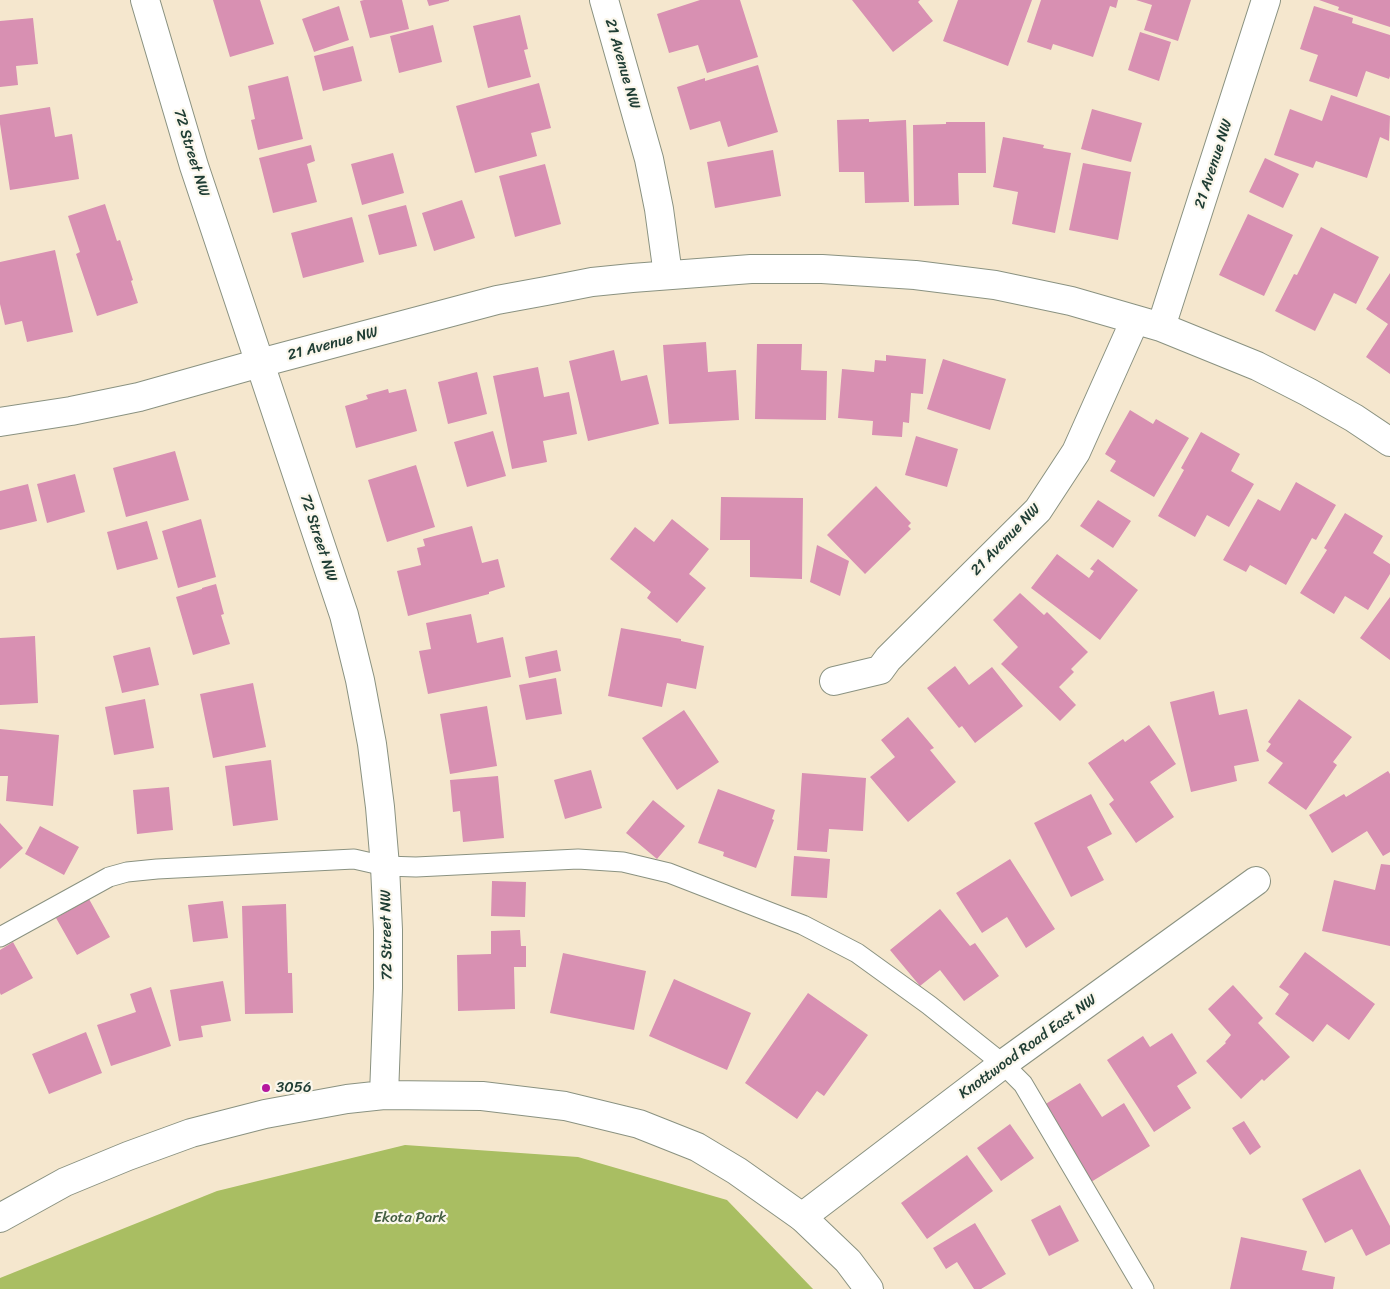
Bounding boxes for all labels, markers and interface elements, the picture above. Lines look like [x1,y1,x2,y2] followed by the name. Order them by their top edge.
[601,17,643,111] street label: 21 Avenue NW
[169,107,213,199] street label: 72 Street NW
[1191,117,1237,211] street label: 21 Avenue NW
[286,323,380,365] street label: 21 Avenue NW
[295,492,341,584] street label: 72 Street NW
[967,500,1045,580] street label: 21 Avenue NW
[377,889,397,981] street label: 72 Street NW
[956,991,1100,1103] street label: Knottwood Road East NW
[276,1079,311,1097] place label: 3056
[260,1082,272,1094] marker: 3056
[374,1209,446,1227] park label: Ekota Park

